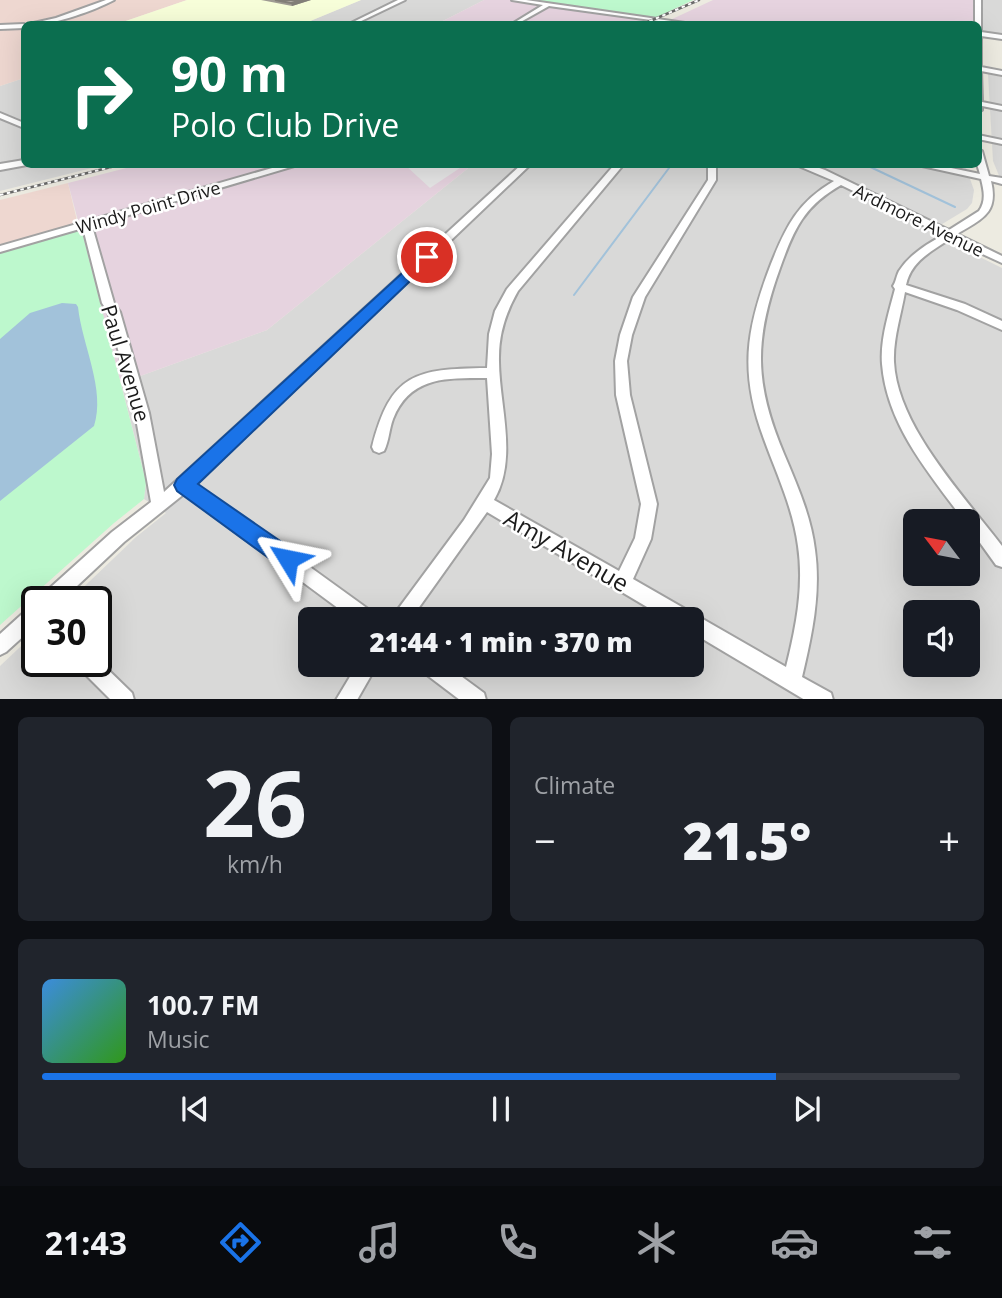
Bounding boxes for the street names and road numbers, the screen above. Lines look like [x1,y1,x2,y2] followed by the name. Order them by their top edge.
[73,175,223,239] street label: Windy Point Drive
[850,178,988,262] street label: Ardmore Avenue
[95,301,157,425] street label: Paul Avenue
[498,501,636,599] street label: Amy Avenue

